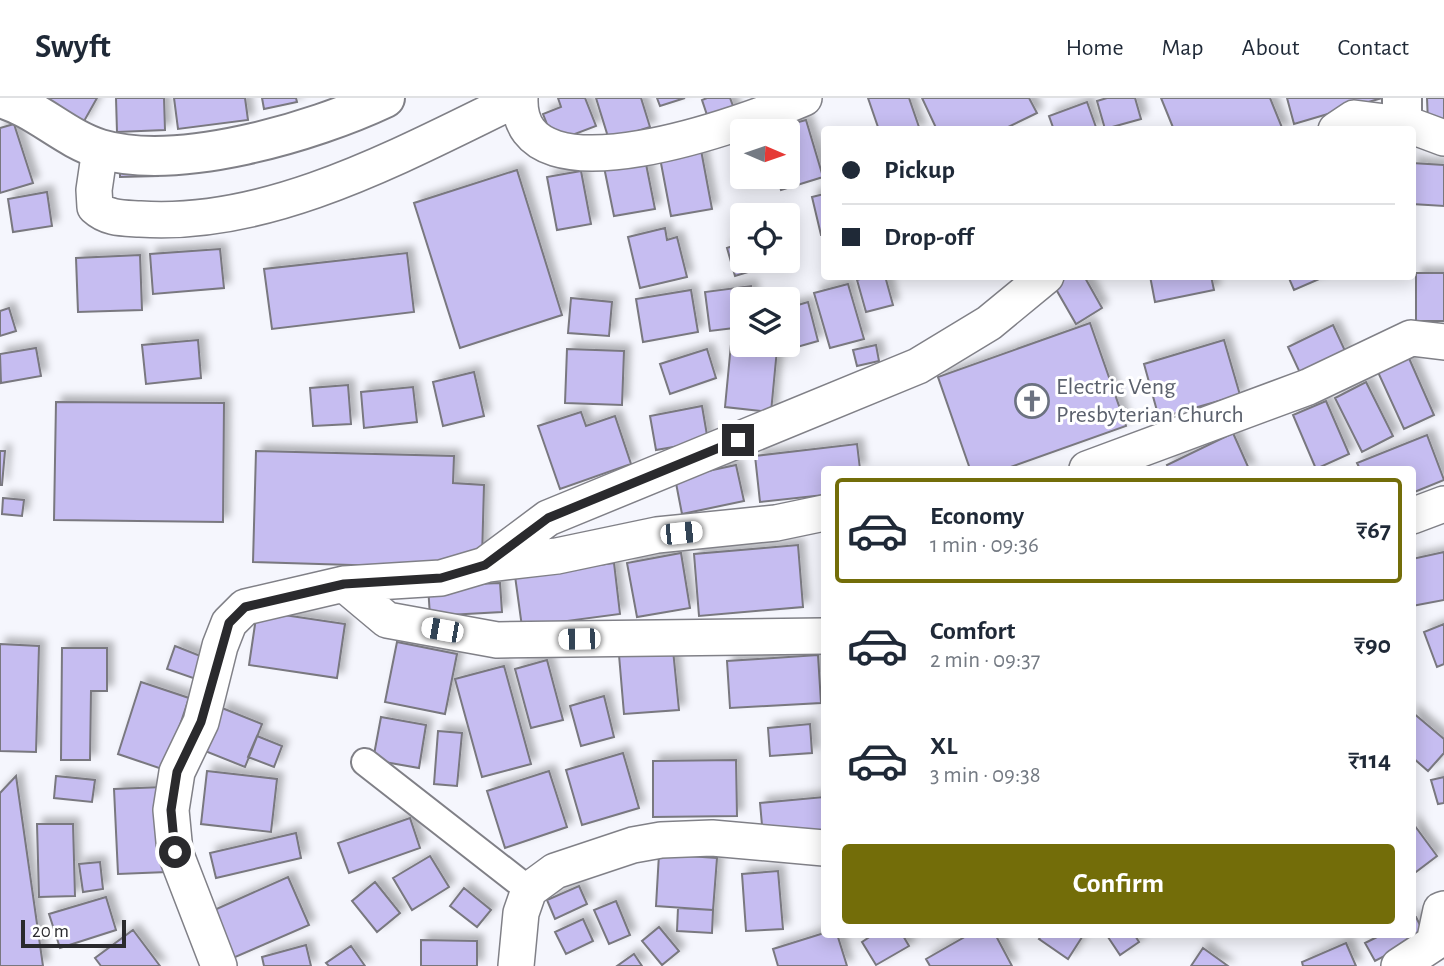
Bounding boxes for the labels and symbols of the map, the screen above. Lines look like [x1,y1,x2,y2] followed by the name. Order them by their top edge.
[730,119,800,189] north arrow
[1056,375,1244,427] place label: Electric Veng Presbyterian Church
[1013,382,1051,420] church icon: Electric Veng Presbyterian Church
[722,424,754,456] route end
[660,520,703,546] car
[420,616,465,644] car
[558,628,601,650] car
[159,836,191,868] route start
[21,917,126,949] scale bar

